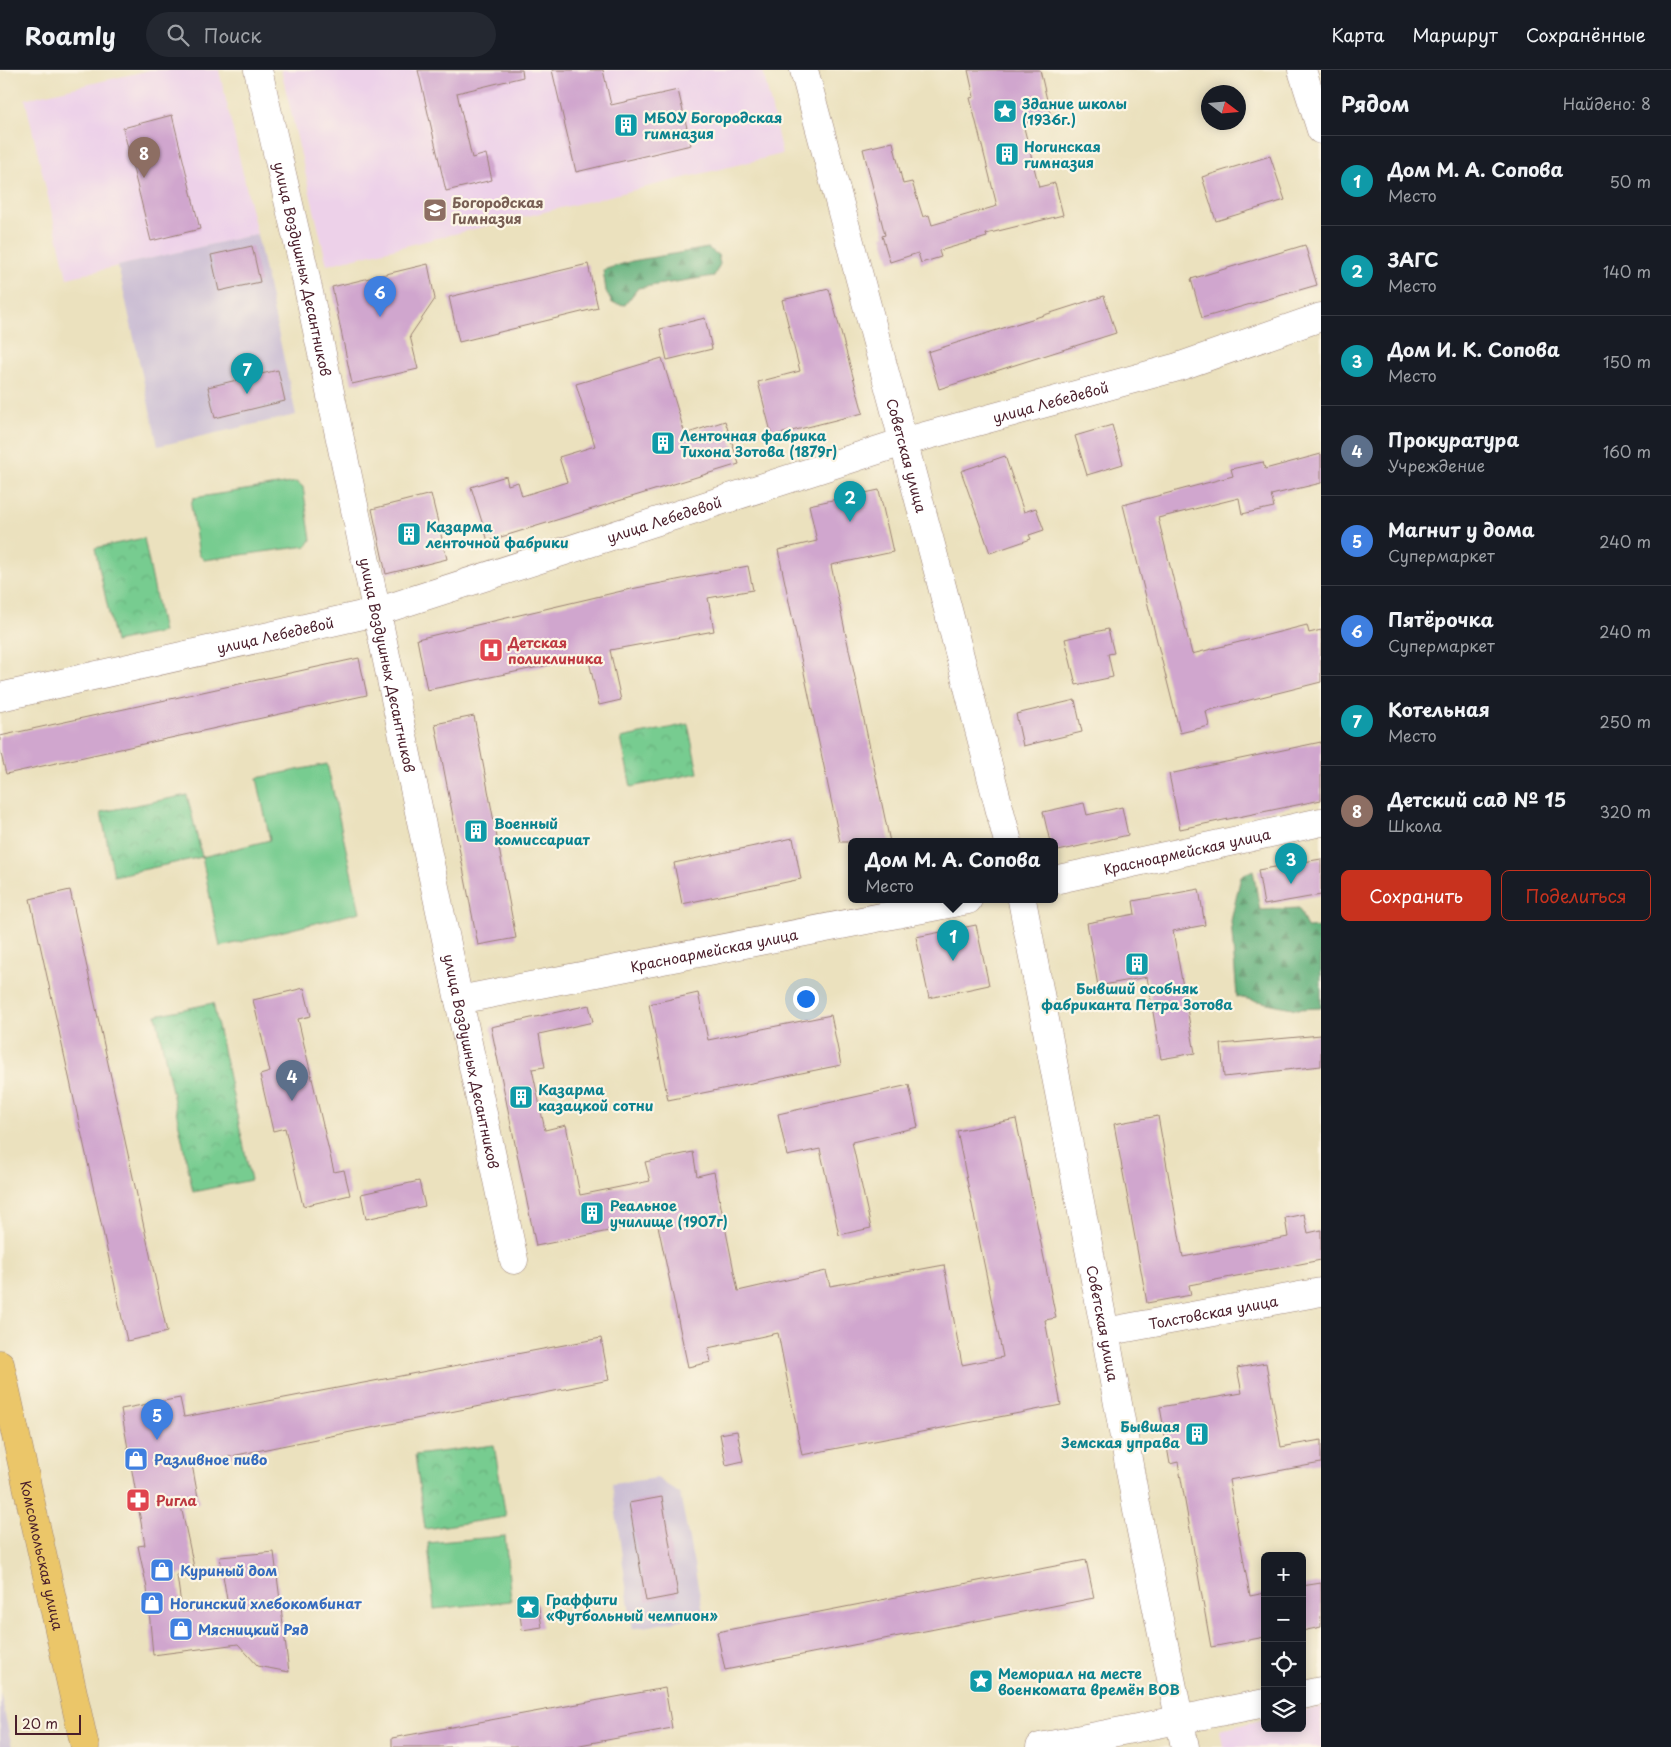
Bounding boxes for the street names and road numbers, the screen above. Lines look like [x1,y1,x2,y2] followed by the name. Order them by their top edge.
[269,160,337,378] street label: улица Воздушных Десантников
[990,376,1111,428] street label: улица Лебедевой
[882,396,932,515] street label: Советская улица
[604,491,724,547] street label: улица Лебедевой
[355,556,421,774] street label: улица Воздушных Десантников
[215,611,336,658] street label: улица Лебедевой
[1102,823,1272,879] street label: Красноармейская улица
[629,923,800,977] street label: Красноармейская улица
[439,952,505,1171] street label: улица Воздушных Десантников
[1082,1264,1124,1383] street label: Советская улица
[1147,1290,1280,1334] street label: Толстовская улица
[16,1479,69,1632] street label: Комсомольская улица

